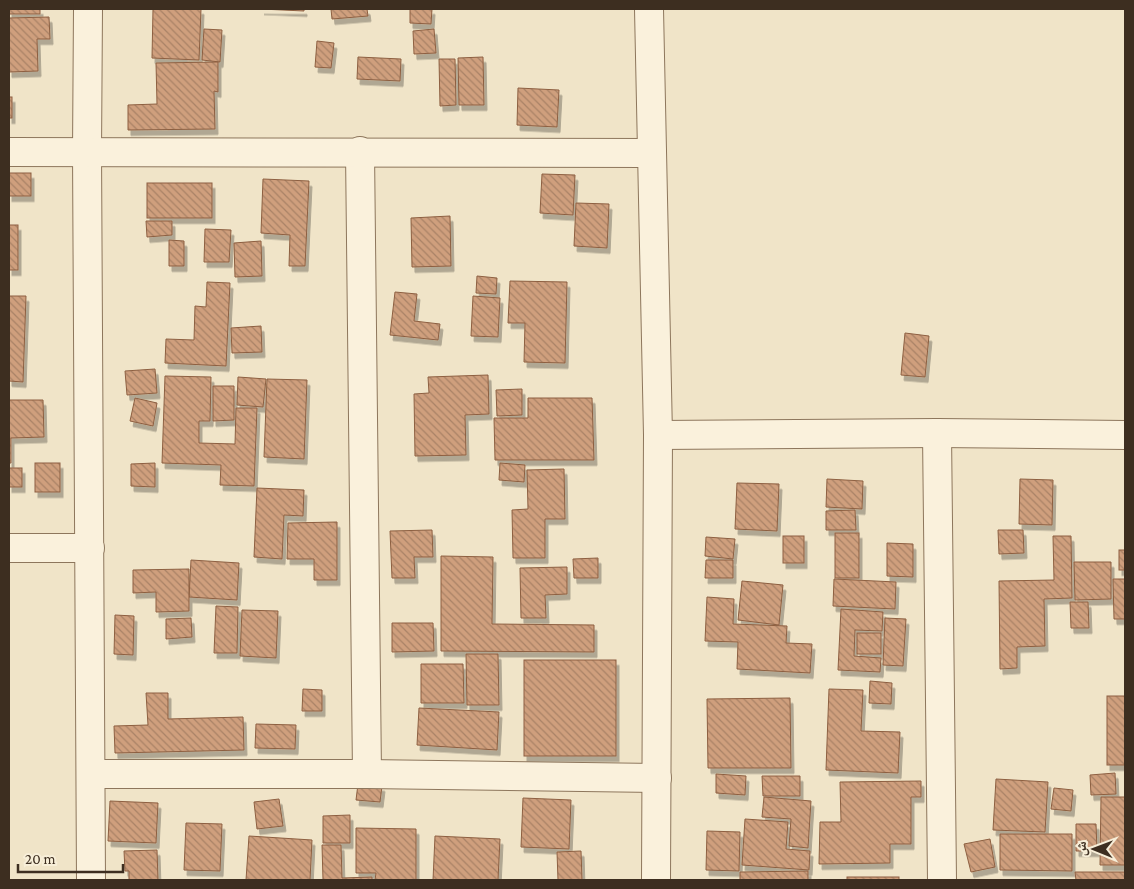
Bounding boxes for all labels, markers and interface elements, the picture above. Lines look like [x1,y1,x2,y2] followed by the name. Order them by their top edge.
[1069,824,1119,874] north arrow
[1073,841,1090,856] text: ش
[18,842,122,874] scale bar
[25,851,56,867] text: 20 m

